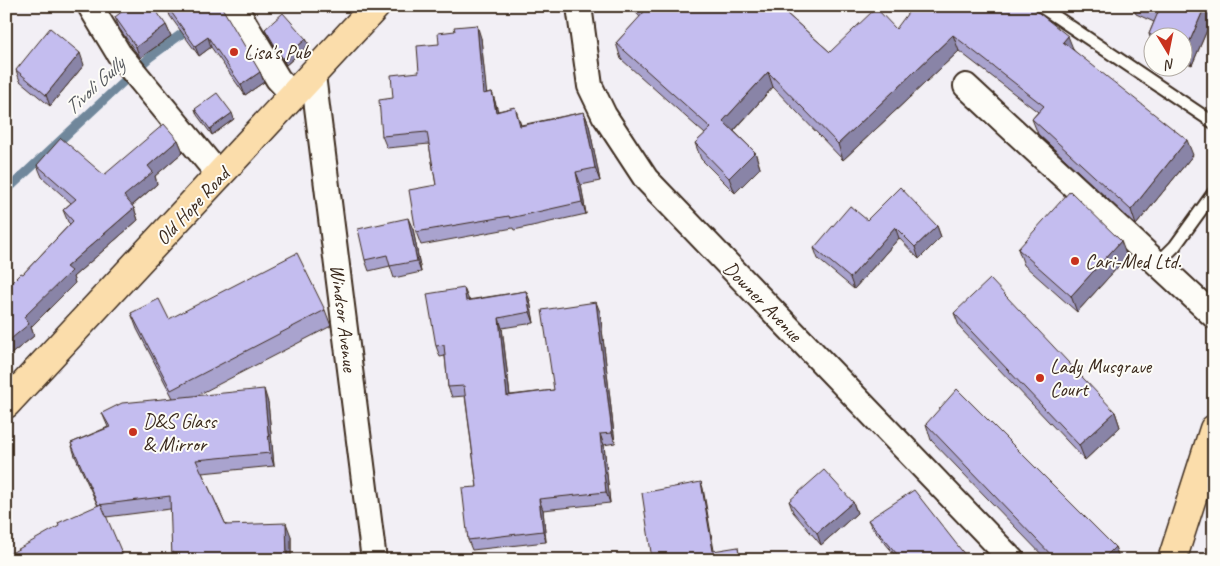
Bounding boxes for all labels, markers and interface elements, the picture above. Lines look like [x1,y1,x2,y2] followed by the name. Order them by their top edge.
[1142,28,1192,78] north arrow
[244,40,311,65] place label: Lisa's Pub
[228,46,240,58] marker: Lisa's Pub
[58,49,132,120] water label: Tivoli Gully
[1162,55,1176,74] text: N
[150,160,237,250] street label: Old Hope Road
[1085,249,1181,274] place label: Cari-Med Ltd.
[1069,255,1081,267] marker: Cari-Med Ltd.
[718,256,808,348] street label: Downer Avenue
[325,263,363,374] street label: Windsor Avenue
[1050,354,1153,402] place label: Lady Musgrave Court
[1034,372,1046,384] marker: Lady Musgrave Court
[143,409,218,457] place label: D&S Glass & Mirror
[127,426,139,438] marker: D&S Glass & Mirror

